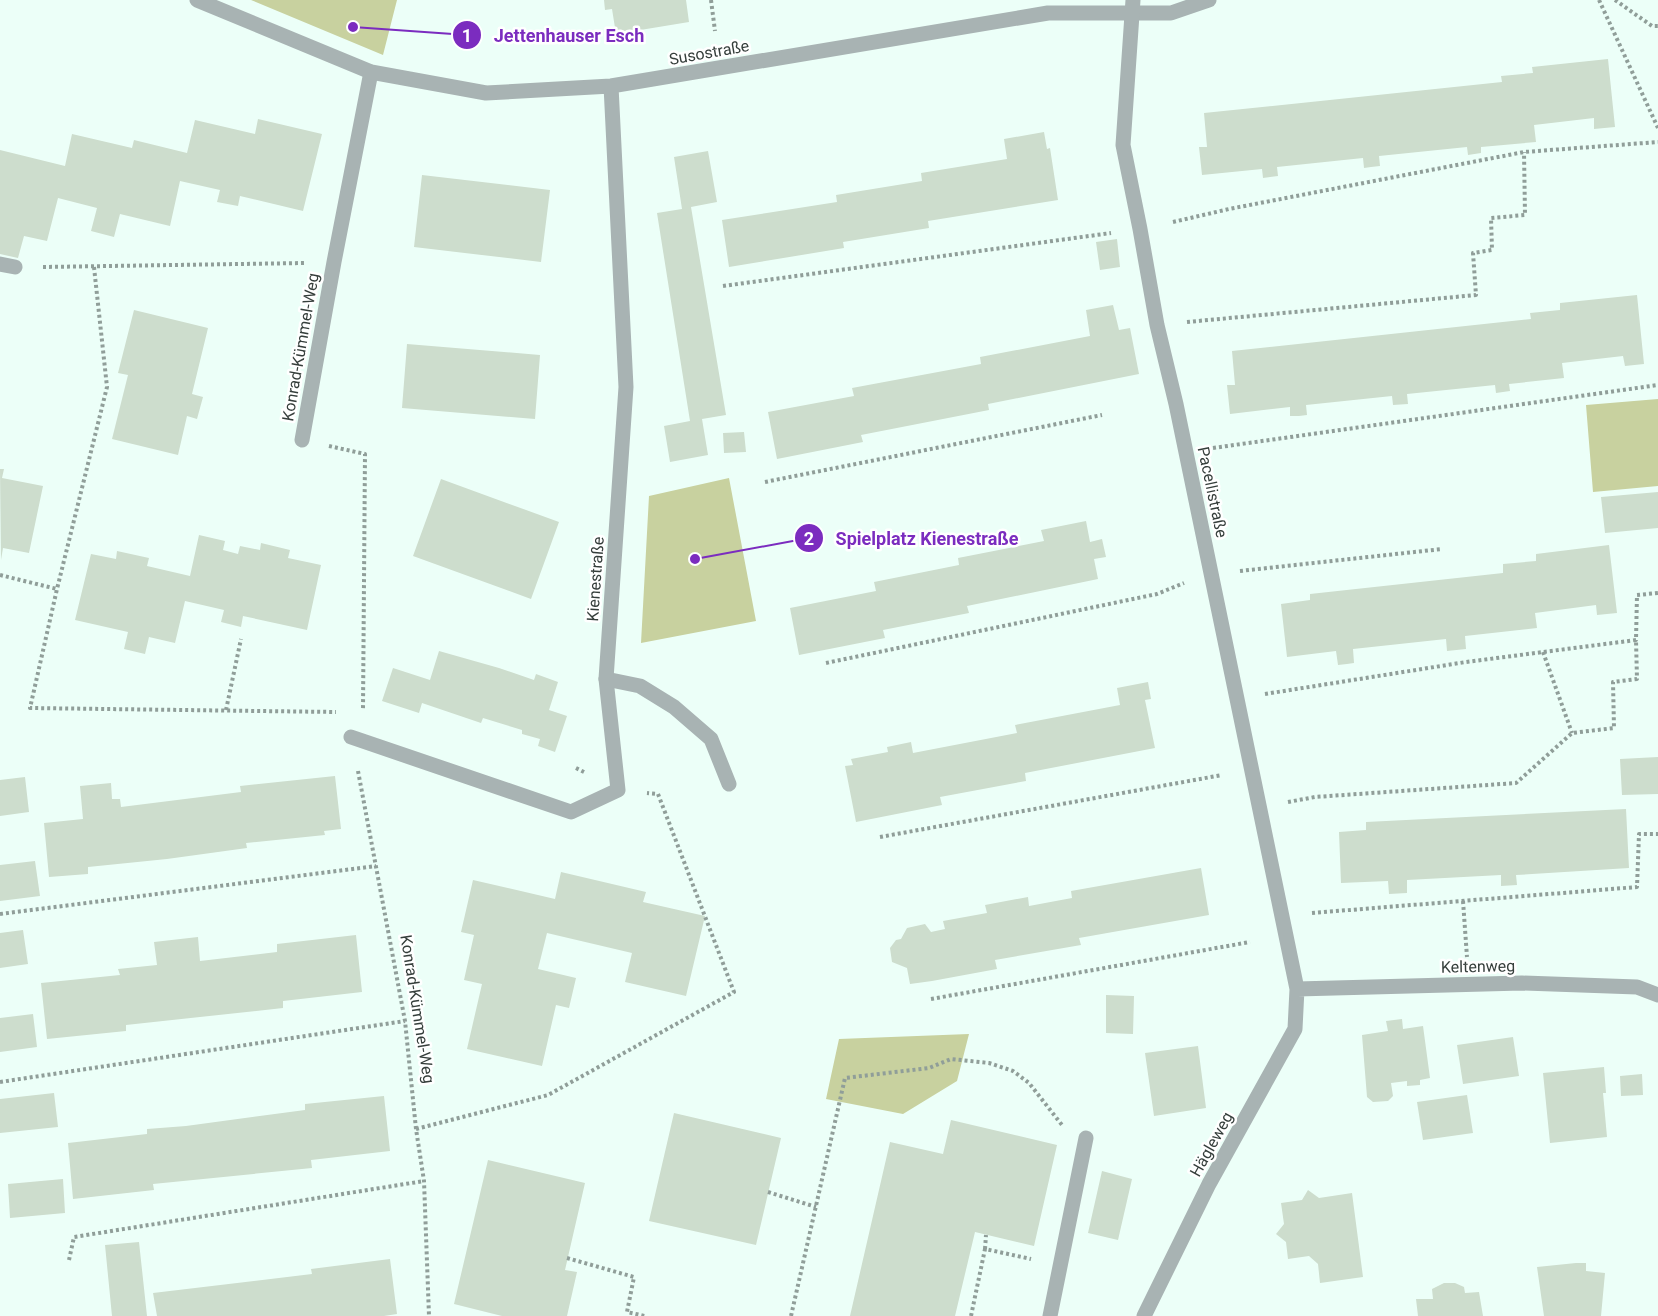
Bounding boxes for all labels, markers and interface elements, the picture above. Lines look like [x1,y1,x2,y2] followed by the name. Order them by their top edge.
[452,17,656,53] callout: Jettenhauser Esch
[462,25,472,46] text: 1
[494,25,644,46] text: Jettenhauser Esch
[668,36,751,69] street label: Susostraße
[278,272,323,423] street label: Konrad-Kümmel-Weg
[1194,445,1231,539] street label: Pacellistraße
[794,520,1030,556] callout: Spielplatz Kienestraße
[804,528,814,549] text: 2
[836,528,1019,549] text: Spielplatz Kienestraße
[583,536,608,622] street label: Kienestraße
[396,934,439,1085] street label: Konrad-Kümmel-Weg
[1441,956,1515,977] street label: Keltenweg
[1186,1109,1237,1180] street label: Hägleweg

